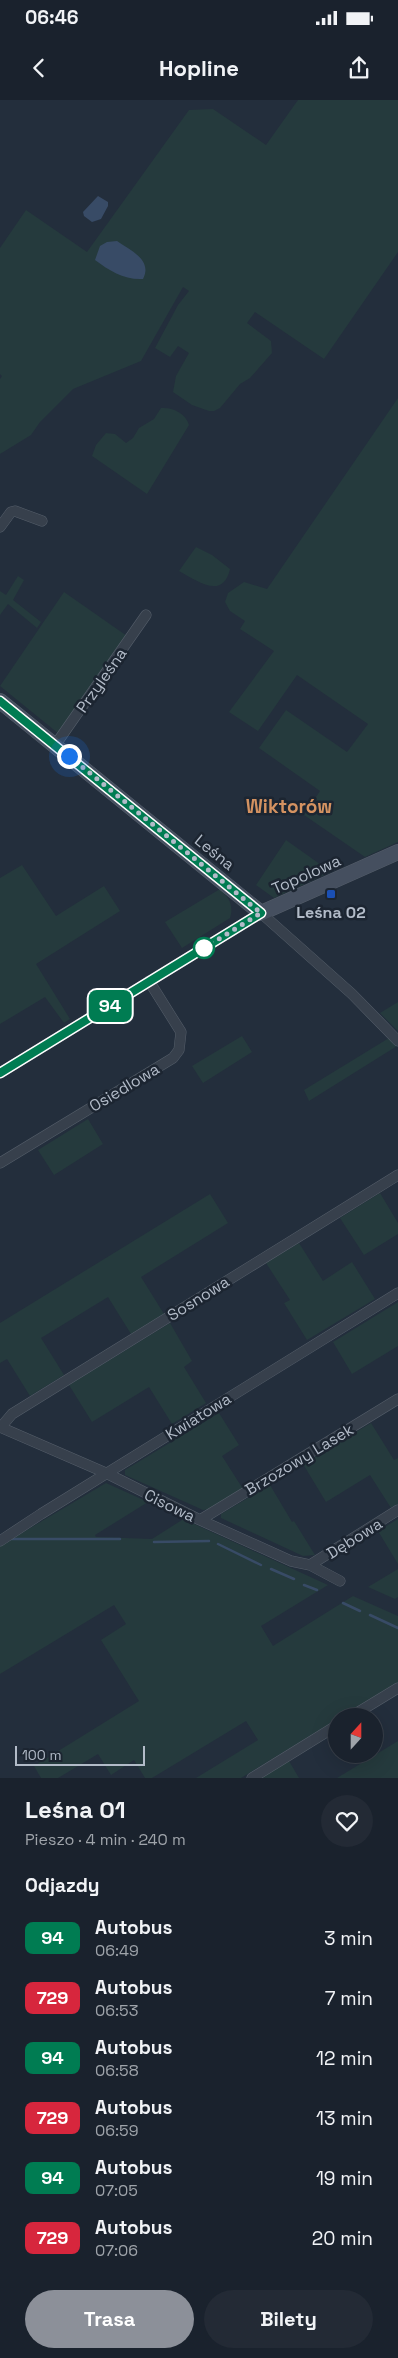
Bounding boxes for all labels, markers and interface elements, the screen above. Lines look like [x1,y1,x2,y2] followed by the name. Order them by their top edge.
[25,5,79,30] text: 06:46
[25,54,53,82] icon: back
[159,54,239,82] text: Hopline
[345,54,373,82] icon: share
[71,644,131,717] street label: Przyleśna
[57,744,82,769] your location
[246,794,332,819] district label: Wiktorów
[190,830,239,875] street label: Leśna
[268,850,344,899] street label: Topolowa
[325,888,337,900] marker: Leśna 02
[296,902,366,923] place label: Leśna 02
[193,937,215,959] unlabelled marker
[88,990,132,1022] line badge: 94
[99,994,121,1017] text: 94
[85,1058,163,1117] street label: Osiedlowa
[163,1271,233,1326] street label: Sosnowa
[162,1388,235,1445] street label: Kwiatowa
[241,1419,358,1500] street label: Brzozowy Lasek
[141,1484,199,1527] street label: Cisowa
[322,1513,386,1564] street label: Dębowa
[328,1708,382,1762] north arrow
[328,1708,383,1763] map controls
[15,1743,145,1766] scale bar
[22,1746,61,1764] text: 100 m
[25,1794,126,1825] text: Leśna 01
[321,1795,373,1847] button: heart
[25,1829,186,1850] text: Pieszo · 4 min · 240 m
[25,1873,100,1898] text: Odjazdy
[95,1915,172,1940] text: Autobus
[41,1926,64,1949] text: 94
[324,1926,373,1951] text: 3 min
[95,1940,139,1961] text: 06:49
[95,1975,172,2000] text: Autobus
[37,1986,68,2009] text: 729
[325,1986,373,2011] text: 7 min
[95,2000,138,2021] text: 06:53
[95,2035,172,2060] text: Autobus
[41,2046,64,2069] text: 94
[316,2046,373,2071] text: 12 min
[95,2060,139,2081] text: 06:58
[95,2095,172,2120] text: Autobus
[37,2106,68,2129] text: 729
[316,2106,373,2131] text: 13 min
[95,2120,138,2141] text: 06:59
[95,2155,172,2180] text: Autobus
[41,2166,64,2189] text: 94
[316,2166,373,2191] text: 19 min
[95,2180,138,2201] text: 07:05
[95,2215,172,2240] text: Autobus
[37,2226,68,2249] text: 729
[312,2226,373,2251] text: 20 min
[95,2240,138,2261] text: 07:06
[25,2290,194,2348] button: Trasa
[204,2290,373,2348] button: Bilety

